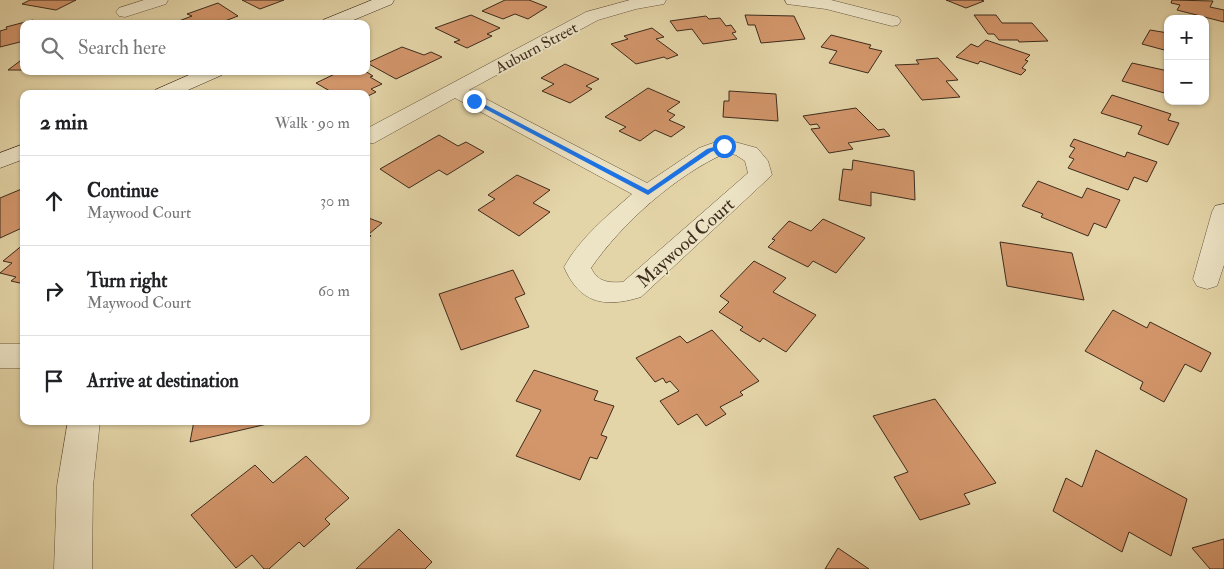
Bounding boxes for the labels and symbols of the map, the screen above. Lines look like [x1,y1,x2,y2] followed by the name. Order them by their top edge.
[491,18,581,78] street label: Auburn Street
[463,90,486,113] route end
[713,135,736,158] route start
[632,192,740,293] street label: Maywood Court

